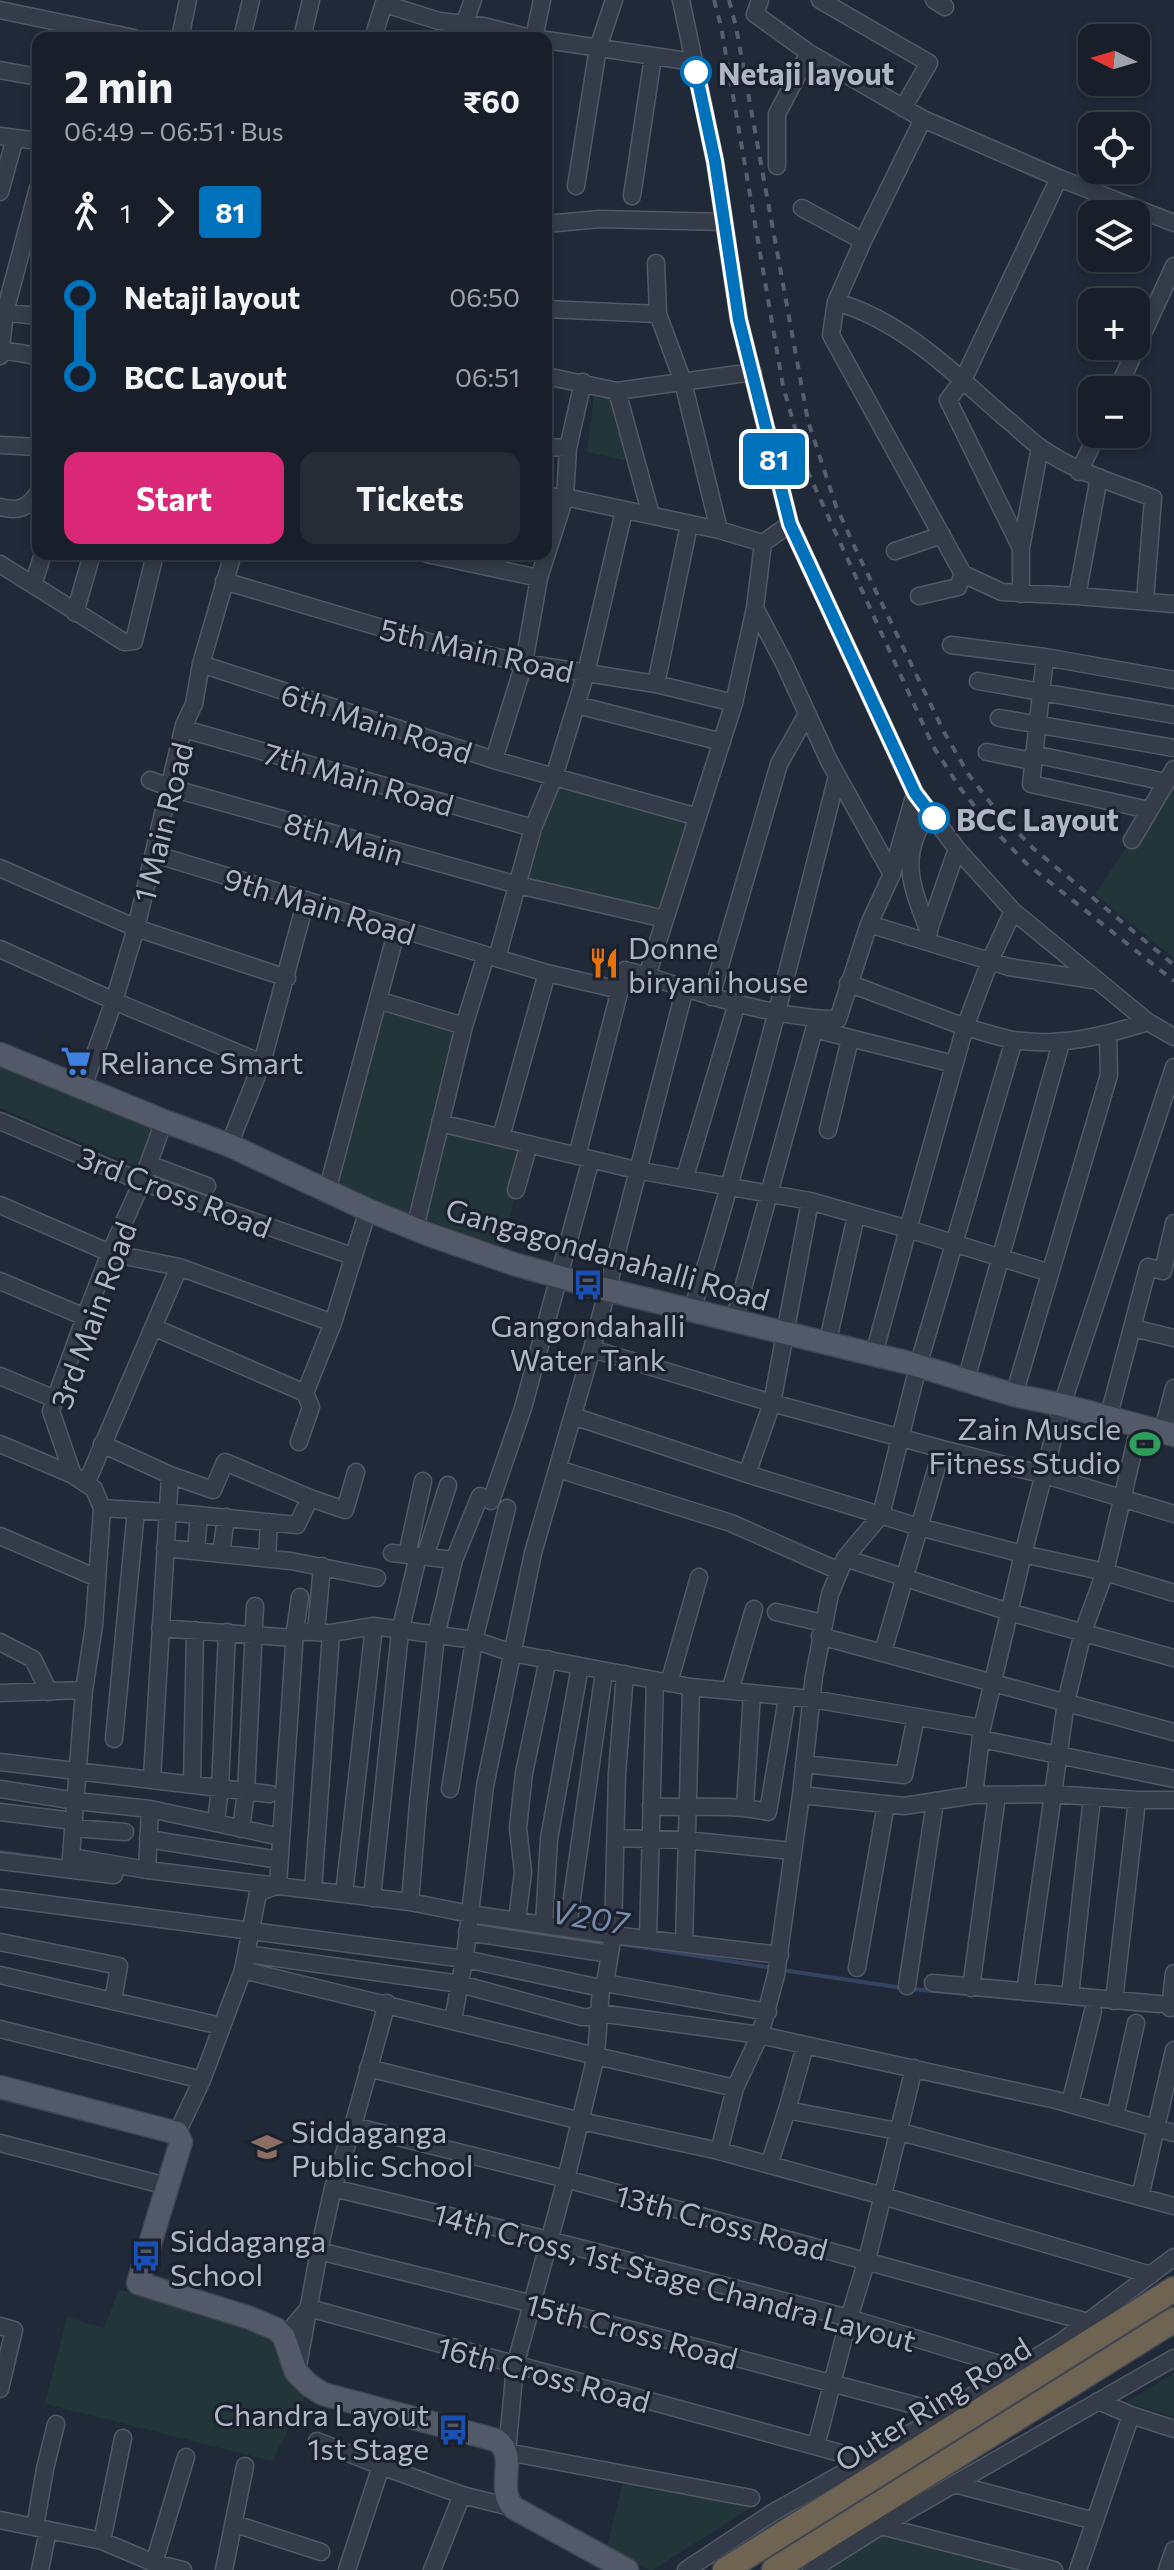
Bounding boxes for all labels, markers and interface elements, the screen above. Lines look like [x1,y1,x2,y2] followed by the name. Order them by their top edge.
[1078,24,1150,96] north arrow
[1078,24,1150,448] map controls
[718,54,894,91] place label: Netaji layout
[681,57,711,87] marker: Netaji layout
[64,58,174,112] text: 2 min
[463,82,520,119] text: ₹60
[1078,112,1150,184] button: locate
[64,115,284,146] text: 06:49 – 06:51 · Bus
[64,190,108,234] icon: walk
[143,190,187,234] icon: forward
[215,195,245,229] text: 81
[120,197,131,228] text: 1
[1078,200,1150,272] button: layers
[124,278,300,315] text: Netaji layout
[449,281,520,312] text: 06:50
[1078,288,1150,360] button: +
[124,358,287,395] text: BCC Layout
[455,361,520,392] text: 06:51
[1078,376,1150,448] button: −
[738,433,810,485] line badge: 81
[759,442,789,476] text: 81
[64,452,284,544] button: Start
[300,452,520,544] button: Tickets
[377,609,577,689] street label: 5th Main Road
[277,674,477,770] street label: 6th Main Road
[260,733,458,823] street label: 7th Main Road
[124,738,200,906] street label: 1 Main Road
[956,800,1119,837] place label: BCC Layout
[280,802,408,872] street label: 8th Main
[919,803,949,833] marker: BCC Layout
[220,858,420,952] street label: 9th Main Road
[628,928,808,999] place label: Donne biryani house
[587,946,621,980] restaurant icon: Donne biryani house
[100,1043,303,1080] place label: Reliance Smart
[59,1044,93,1078] supermarket icon: Reliance Smart
[73,1137,277,1245] street label: 3rd Cross Road
[442,1189,774,1317] street label: Gangagondanahalli Road
[41,1216,143,1414] street label: 3rd Main Road
[571,1268,605,1302] bus stop icon: Gangondahalli Water Tank
[491,1306,685,1377] place label: Gangondahalli Water Tank
[928,1409,1121,1480] place label: Zain Muscle Fitness Studio
[1128,1427,1162,1461] sports icon: Zain Muscle Fitness Studio
[549,1890,633,1942] water label: V207
[291,2112,473,2183] place label: Siddaganga Public School
[250,2130,284,2164] school or university icon: Siddaganga Public School
[612,2175,832,2267] street label: 13th Cross Road
[430,2194,920,2358] street label: 14th Cross, 1st Stage Chandra Layout
[170,2221,326,2292] place label: Siddaganga School
[129,2239,163,2273] bus stop icon: Siddaganga School
[522,2284,742,2376] street label: 15th Cross Road
[433,2327,655,2419] street label: 16th Cross Road
[827,2328,1037,2478] street label: Outer Ring Road
[213,2395,429,2466] place label: Chandra Layout 1st Stage
[436,2413,470,2447] bus stop icon: Chandra Layout 1st Stage

